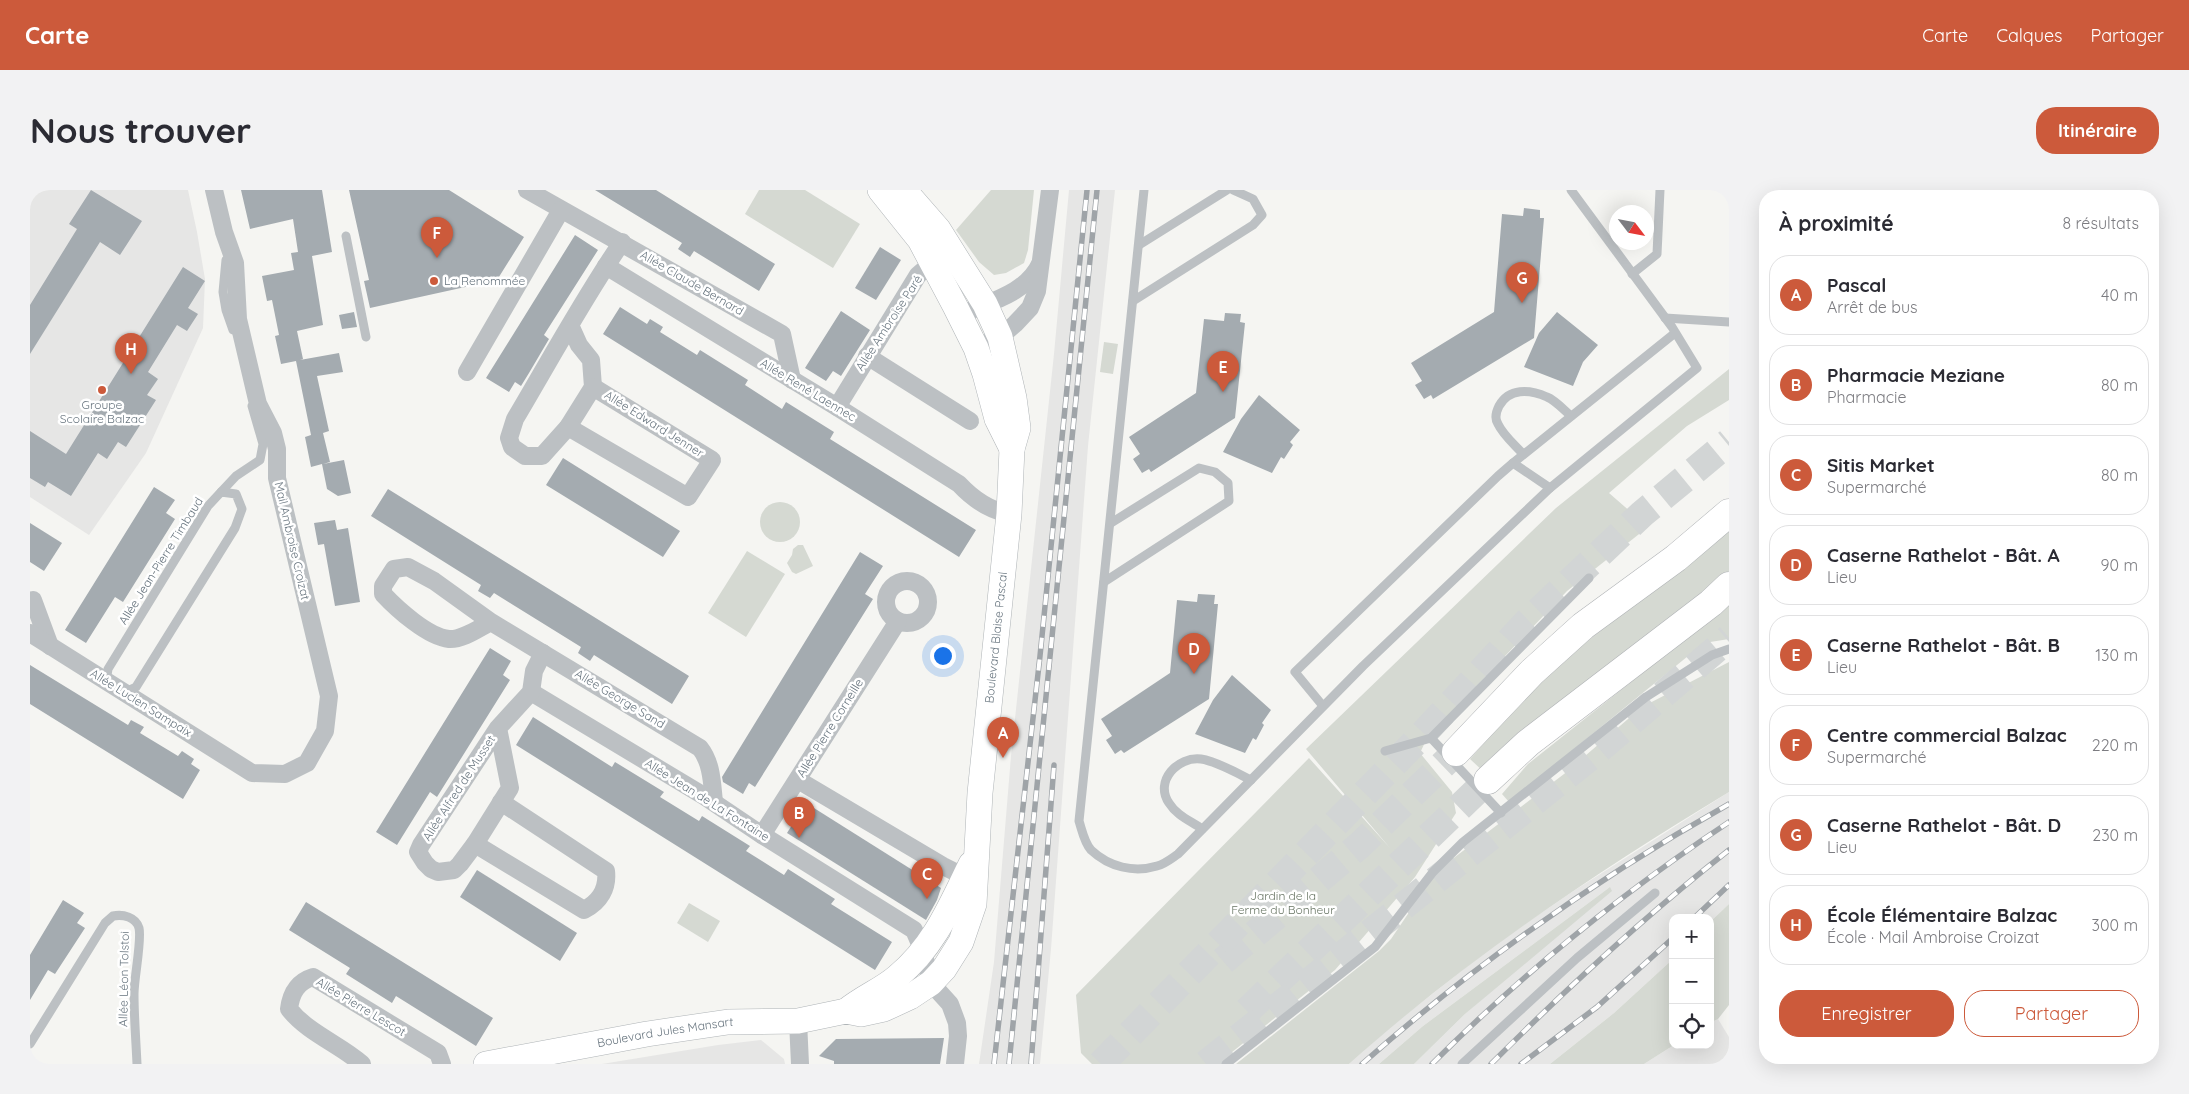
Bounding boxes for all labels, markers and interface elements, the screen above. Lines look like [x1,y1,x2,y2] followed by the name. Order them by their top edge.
[25,20,89,50] text: Carte
[1922,24,1968,47] text: Carte
[1996,24,2063,47] text: Calques
[2091,24,2164,47] text: Partager
[2036,107,2159,154] button: Itinéraire
[30,108,251,152] text: Nous trouver
[1609,205,1654,250] north arrow
[1779,210,1894,236] text: À proximité
[2063,213,2139,233] text: 8 résultats
[421,217,453,258] pin: F
[638,247,747,318] street label: Allée Claude Bernard
[1506,262,1538,303] pin: G
[852,272,925,374] street label: Allée Ambroise Paré
[444,273,526,288] place label: La Renommée
[1827,273,1886,297] text: Pascal
[428,275,440,287] marker: La Renommée
[1791,285,1801,305] text: A
[2101,285,2138,305] text: 40 m
[1827,297,1918,317] text: Arrêt de bus
[115,333,147,374] pin: H
[1207,351,1239,392] pin: E
[758,355,859,424] street label: Allée René Laennec
[1827,363,2005,387] text: Pharmacie Meziane
[1791,375,1801,395] text: B
[2101,375,2138,395] text: 80 m
[96,384,108,396] marker: Groupe Scolaire Balzac
[602,387,707,460] street label: Allée Edward Jenner
[1827,387,1907,407] text: Pharmacie
[60,397,144,426] place label: Groupe Scolaire Balzac
[1827,453,1935,477] text: Sitis Market
[1791,465,1801,485] text: C
[2101,465,2138,485] text: 80 m
[1827,477,1927,497] text: Supermarché
[272,480,313,601] street label: Mail Ambroise Croizat
[115,494,206,627] street label: Allée Jean-Pierre Timbaud
[1827,543,2060,567] text: Caserne Rathelot - Bât. A
[1790,555,1802,575] text: D
[2101,555,2138,575] text: 90 m
[1827,567,1857,587] text: Lieu
[981,571,1010,704] street label: Boulevard Blaise Pascal
[1178,633,1210,674] pin: D
[1827,633,2060,657] text: Caserne Rathelot - Bât. B
[930,643,956,669] your location
[1791,645,1801,665] text: E
[2095,645,2138,665] text: 130 m
[1827,657,1857,677] text: Lieu
[88,665,195,740] street label: Allée Lucien Sampaix
[573,666,668,731] street label: Allée George Sand
[793,675,866,780] street label: Allée Pierre Corneille
[987,717,1019,758] pin: A
[1827,723,2067,747] text: Centre commercial Balzac
[419,732,498,843] street label: Allée Alfred de Musset
[1792,735,1801,755] text: F
[2092,735,2138,755] text: 220 m
[1827,747,1927,767] text: Supermarché
[642,755,772,844] street label: Allée Jean de La Fontaine
[783,797,815,838] pin: B
[1827,813,2061,837] text: Caserne Rathelot - Bât. D
[1790,825,1802,845] text: G
[2092,825,2138,845] text: 230 m
[1827,837,1857,857] text: Lieu
[911,858,943,899] pin: C
[1231,888,1335,917] park label: Jardin de la Ferme du Bonheur
[1827,903,2057,927] text: École Élémentaire Balzac
[1669,914,1714,1049] map controls
[1669,914,1714,959] button: +
[1790,915,1802,935] text: H
[2092,915,2138,935] text: 300 m
[1827,927,2039,947] text: École · Mail Ambroise Croizat
[115,931,132,1027] street label: Allée Léon Tolstoi
[1669,959,1714,1004] button: −
[314,974,409,1039] street label: Allée Pierre Lescot
[1779,990,1954,1037] button: Enregistrer
[1964,990,2139,1037] button: Partager
[1669,1004,1714,1049] button: locate
[596,1014,733,1050] street label: Boulevard Jules Mansart

